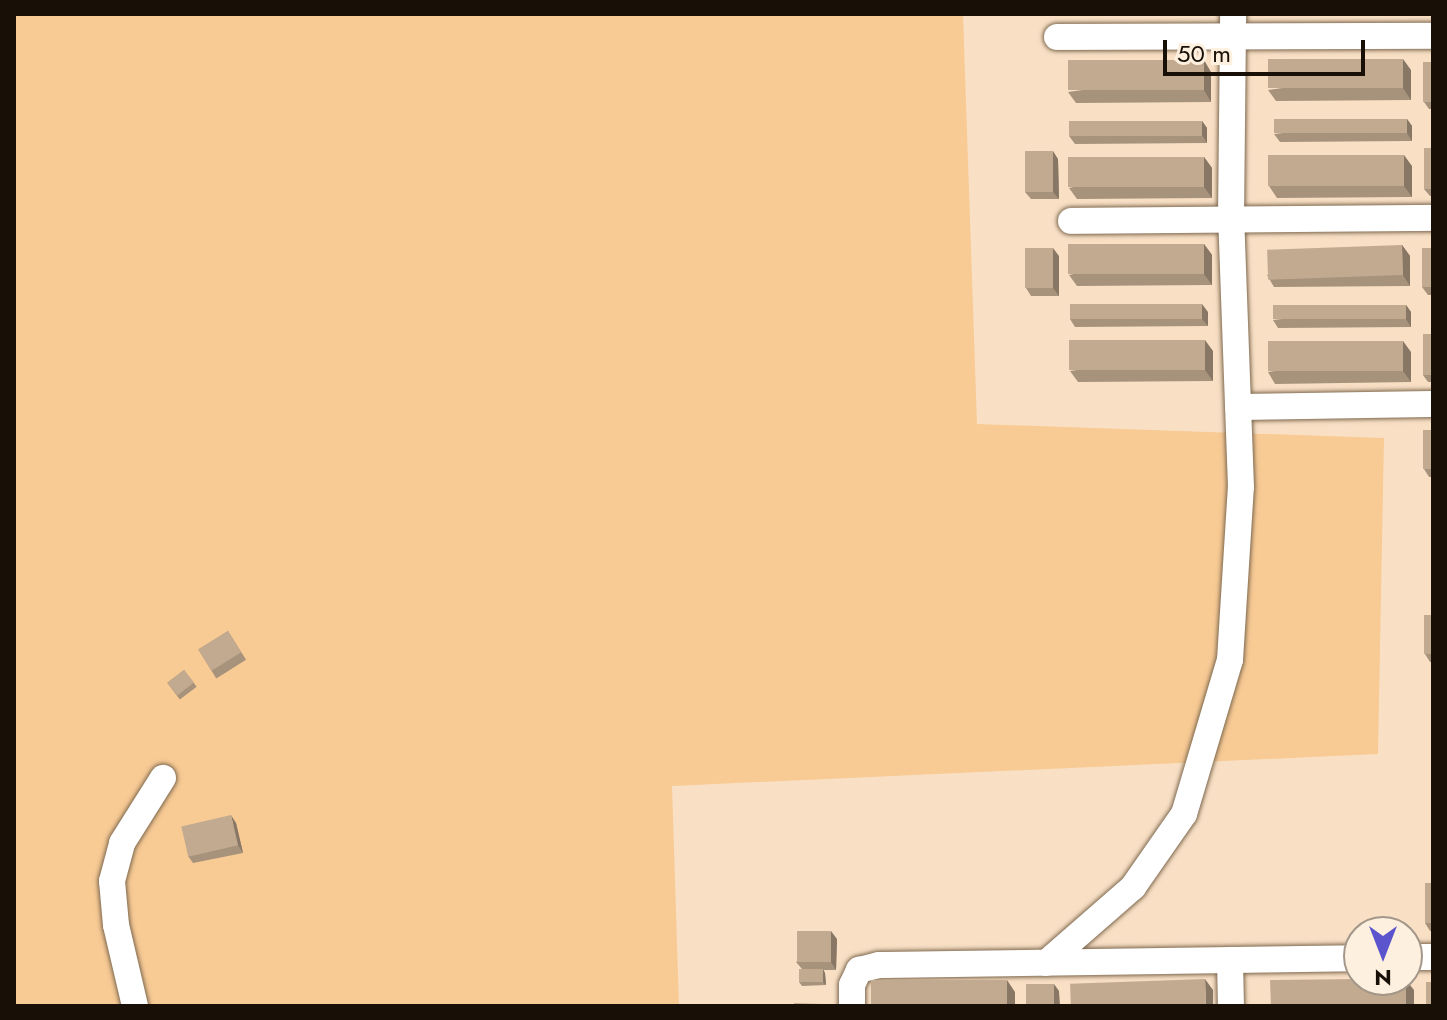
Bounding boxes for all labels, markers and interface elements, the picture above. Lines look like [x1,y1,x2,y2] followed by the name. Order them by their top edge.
[1167,24,1369,74] scale bar
[1177,36,1231,71] text: 50 m
[1343,916,1423,996] north arrow
[1374,962,1392,994] text: N

